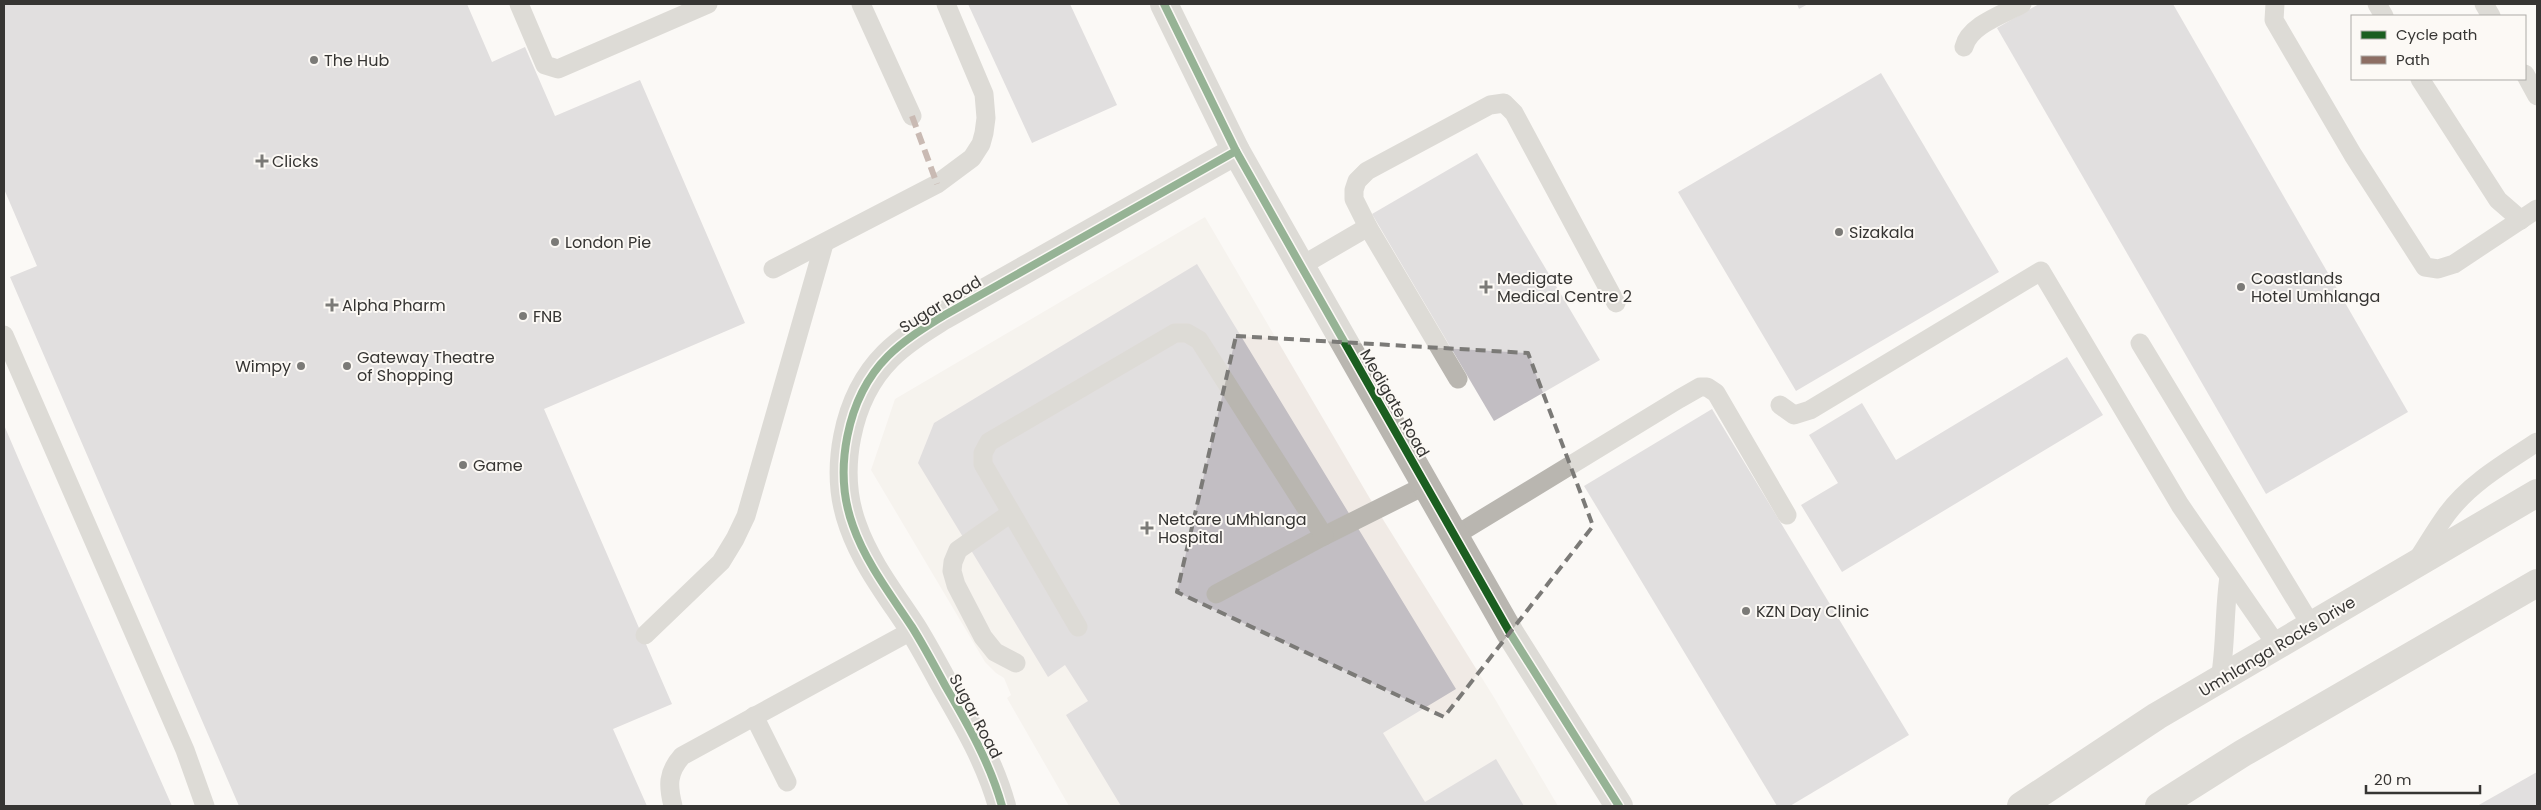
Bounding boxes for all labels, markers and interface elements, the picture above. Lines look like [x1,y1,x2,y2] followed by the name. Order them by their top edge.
[2351,15,2526,80] legend
[2396,24,2477,45] text: Cycle path
[324,49,389,72] place label: The Hub
[2396,49,2430,70] text: Path
[308,54,320,66] marker: The Hub
[272,150,319,173] place label: Clicks
[256,155,268,167] marker: Clicks
[1849,221,1914,244] place label: Sizakala
[1833,226,1845,238] marker: Sizakala
[565,231,651,254] place label: London Pie
[549,236,561,248] marker: London Pie
[1497,267,1632,308] place label: Medigate Medical Centre 2
[2251,267,2380,308] place label: Coastlands Hotel Umhlanga
[895,270,986,339] street label: Sugar Road
[1479,280,1493,294] marker: Medigate Medical Centre 2
[2235,281,2247,293] marker: Coastlands Hotel Umhlanga
[342,294,446,317] place label: Alpha Pharm
[326,299,338,311] marker: Alpha Pharm
[533,305,562,328] place label: FNB
[517,310,529,322] marker: FNB
[1354,345,1435,462] street label: Medigate Road
[357,346,495,387] place label: Gateway Theatre of Shopping
[235,355,291,378] place label: Wimpy
[295,360,307,372] marker: Wimpy
[341,360,353,372] marker: Gateway Theatre of Shopping
[473,454,523,477] place label: Game
[457,459,469,471] marker: Game
[1158,508,1307,549] place label: Netcare uMhlanga Hospital
[1140,521,1154,535] marker: Netcare uMhlanga Hospital
[2195,590,2360,702] street label: Umhlanga Rocks Drive
[1756,600,1870,623] place label: KZN Day Clinic
[1740,605,1752,617] marker: KZN Day Clinic
[944,670,1008,763] street label: Sugar Road
[2366,762,2480,794] scale bar
[2374,769,2412,790] text: 20 m

